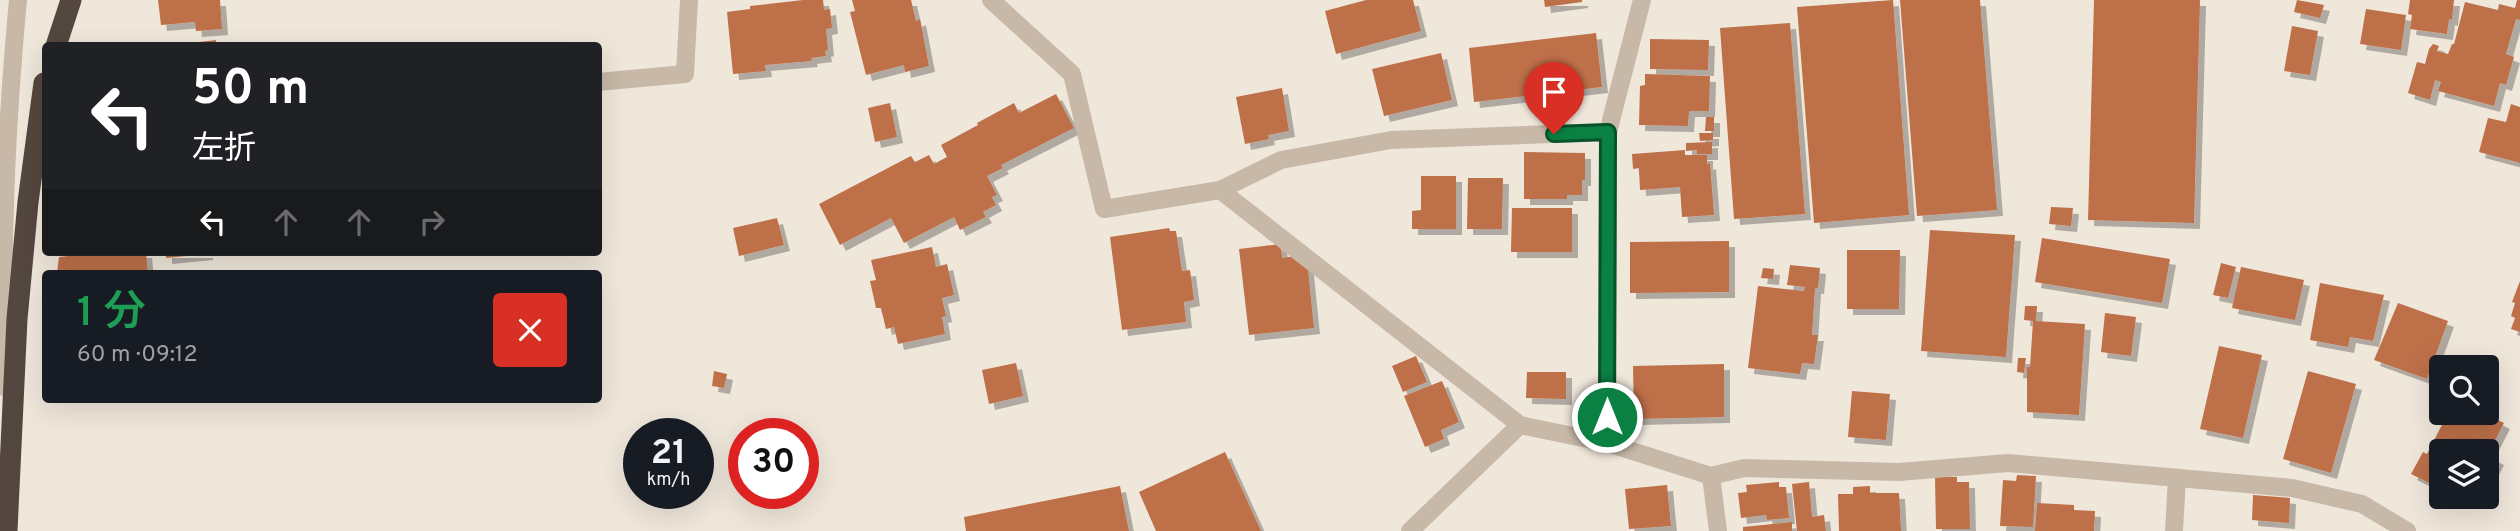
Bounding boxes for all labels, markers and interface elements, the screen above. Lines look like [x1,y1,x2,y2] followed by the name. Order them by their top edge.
[192,60,309,122] text: 50 m
[1524,62,1584,134] pin
[77,70,168,161] icon: left
[1535,73,1573,111] icon: arrive
[192,130,256,170] text: 左折
[194,203,232,241] icon: left
[267,203,305,241] icon: ahead
[340,203,378,241] icon: ahead
[413,203,451,241] icon: right
[77,288,146,341] text: 1 分
[493,293,567,367] button: close
[77,341,198,370] text: 60 m · 09:12
[2429,355,2499,509] map controls
[2429,355,2499,425] button: search
[1570,380,1644,454] position arrow
[728,418,819,509] speed limit sign: 30
[651,432,686,476] text: 21
[2429,439,2499,509] button: layers
[647,469,690,492] text: km/h

